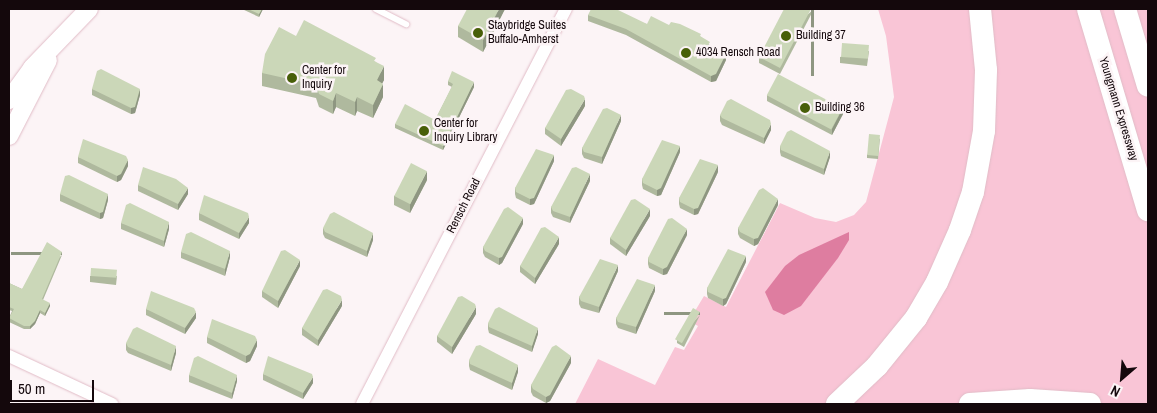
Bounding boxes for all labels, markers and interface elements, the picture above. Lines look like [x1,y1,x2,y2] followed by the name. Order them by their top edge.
[488,19,566,47] place label: Staybridge Suites Buffalo-Amherst
[472,27,484,39] marker: Staybridge Suites Buffalo-Amherst
[796,29,846,43] place label: Building 37
[780,30,792,42] marker: Building 37
[696,46,780,60] place label: 4034 Rensch Road
[680,47,692,59] marker: 4034 Rensch Road
[1095,55,1141,163] street label: Youngmann Expressway
[302,64,346,92] place label: Center for Inquiry
[286,72,298,84] marker: Center for Inquiry
[815,101,865,115] place label: Building 36
[799,102,811,114] marker: Building 36
[434,117,497,145] place label: Center for Inquiry Library
[418,125,430,137] marker: Center for Inquiry Library
[444,176,484,236] street label: Rensch Road
[1097,353,1147,403] north arrow
[12,370,96,402] scale bar
[18,378,45,399] text: 50 m
[1107,381,1123,401] text: N

